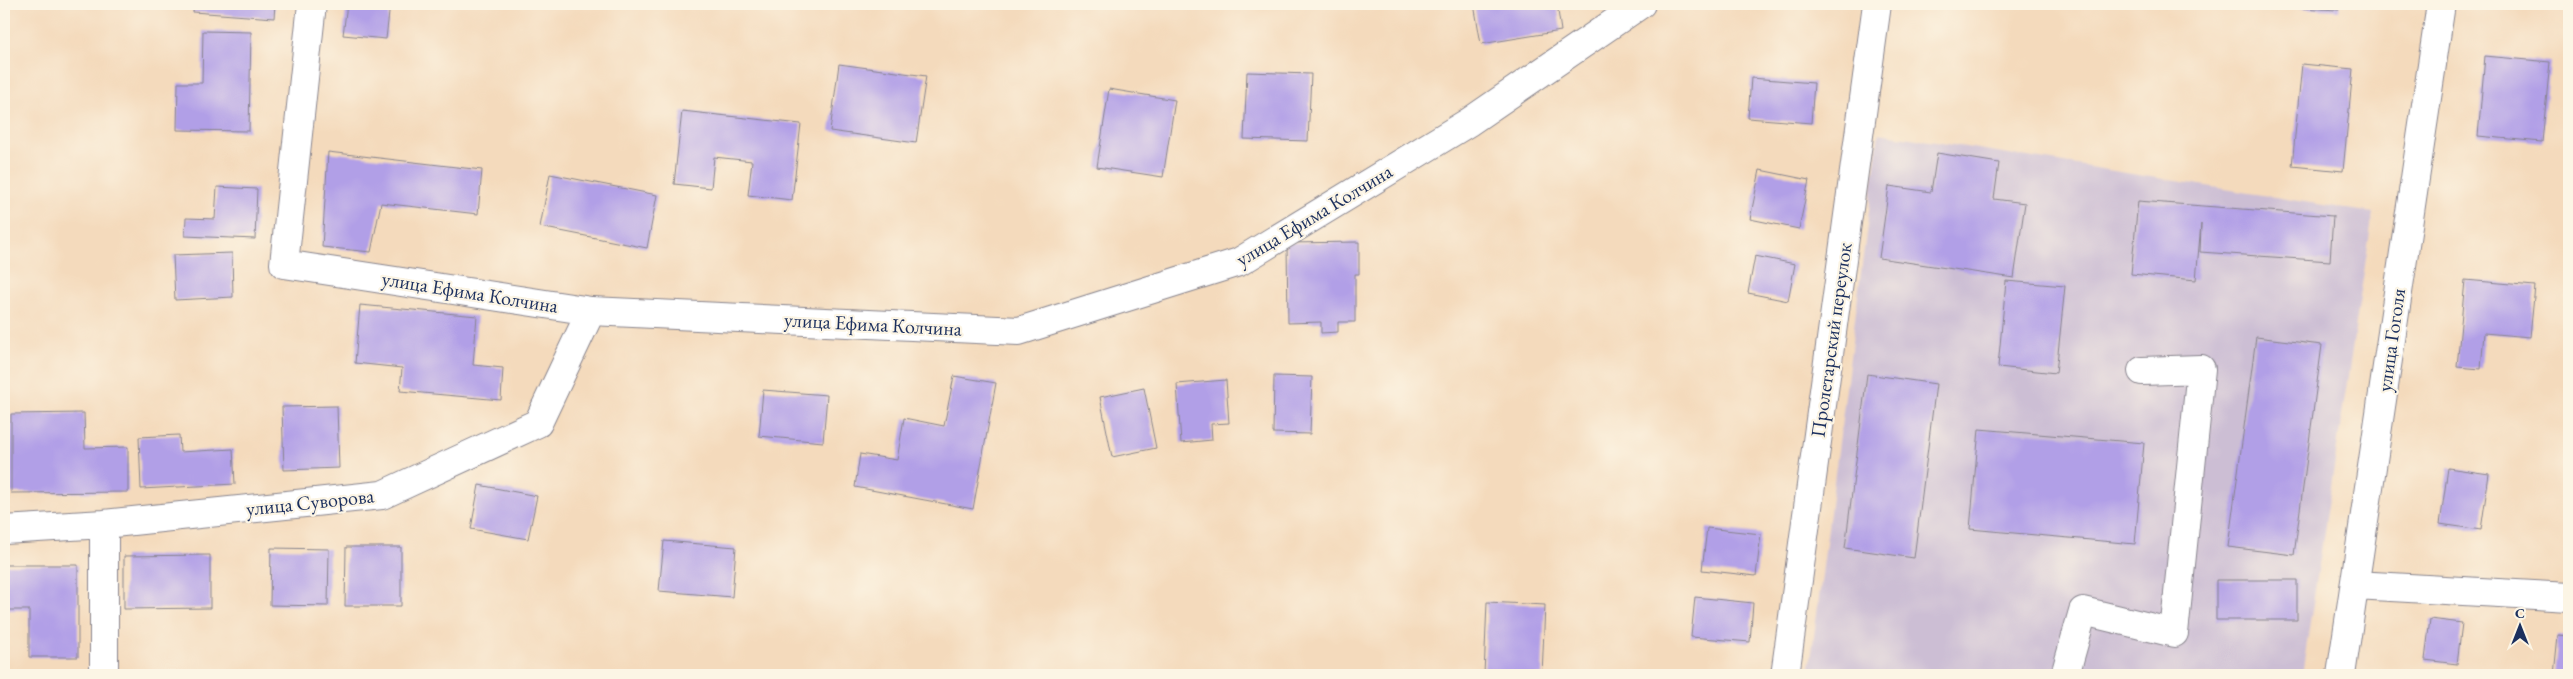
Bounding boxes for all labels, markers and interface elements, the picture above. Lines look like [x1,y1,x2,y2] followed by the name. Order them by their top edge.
[1231,158,1397,272] street label: улица Ефима Колчина
[1804,241,1858,439] street label: Пролетарский переулок
[380,265,560,319] street label: улица Ефима Колчина
[2371,287,2411,393] street label: улица Гоголя
[783,306,963,342] street label: улица Ефима Колчина
[245,482,375,522] street label: улица Суворова
[2496,602,2546,652] north arrow
[2515,604,2525,622] text: С

